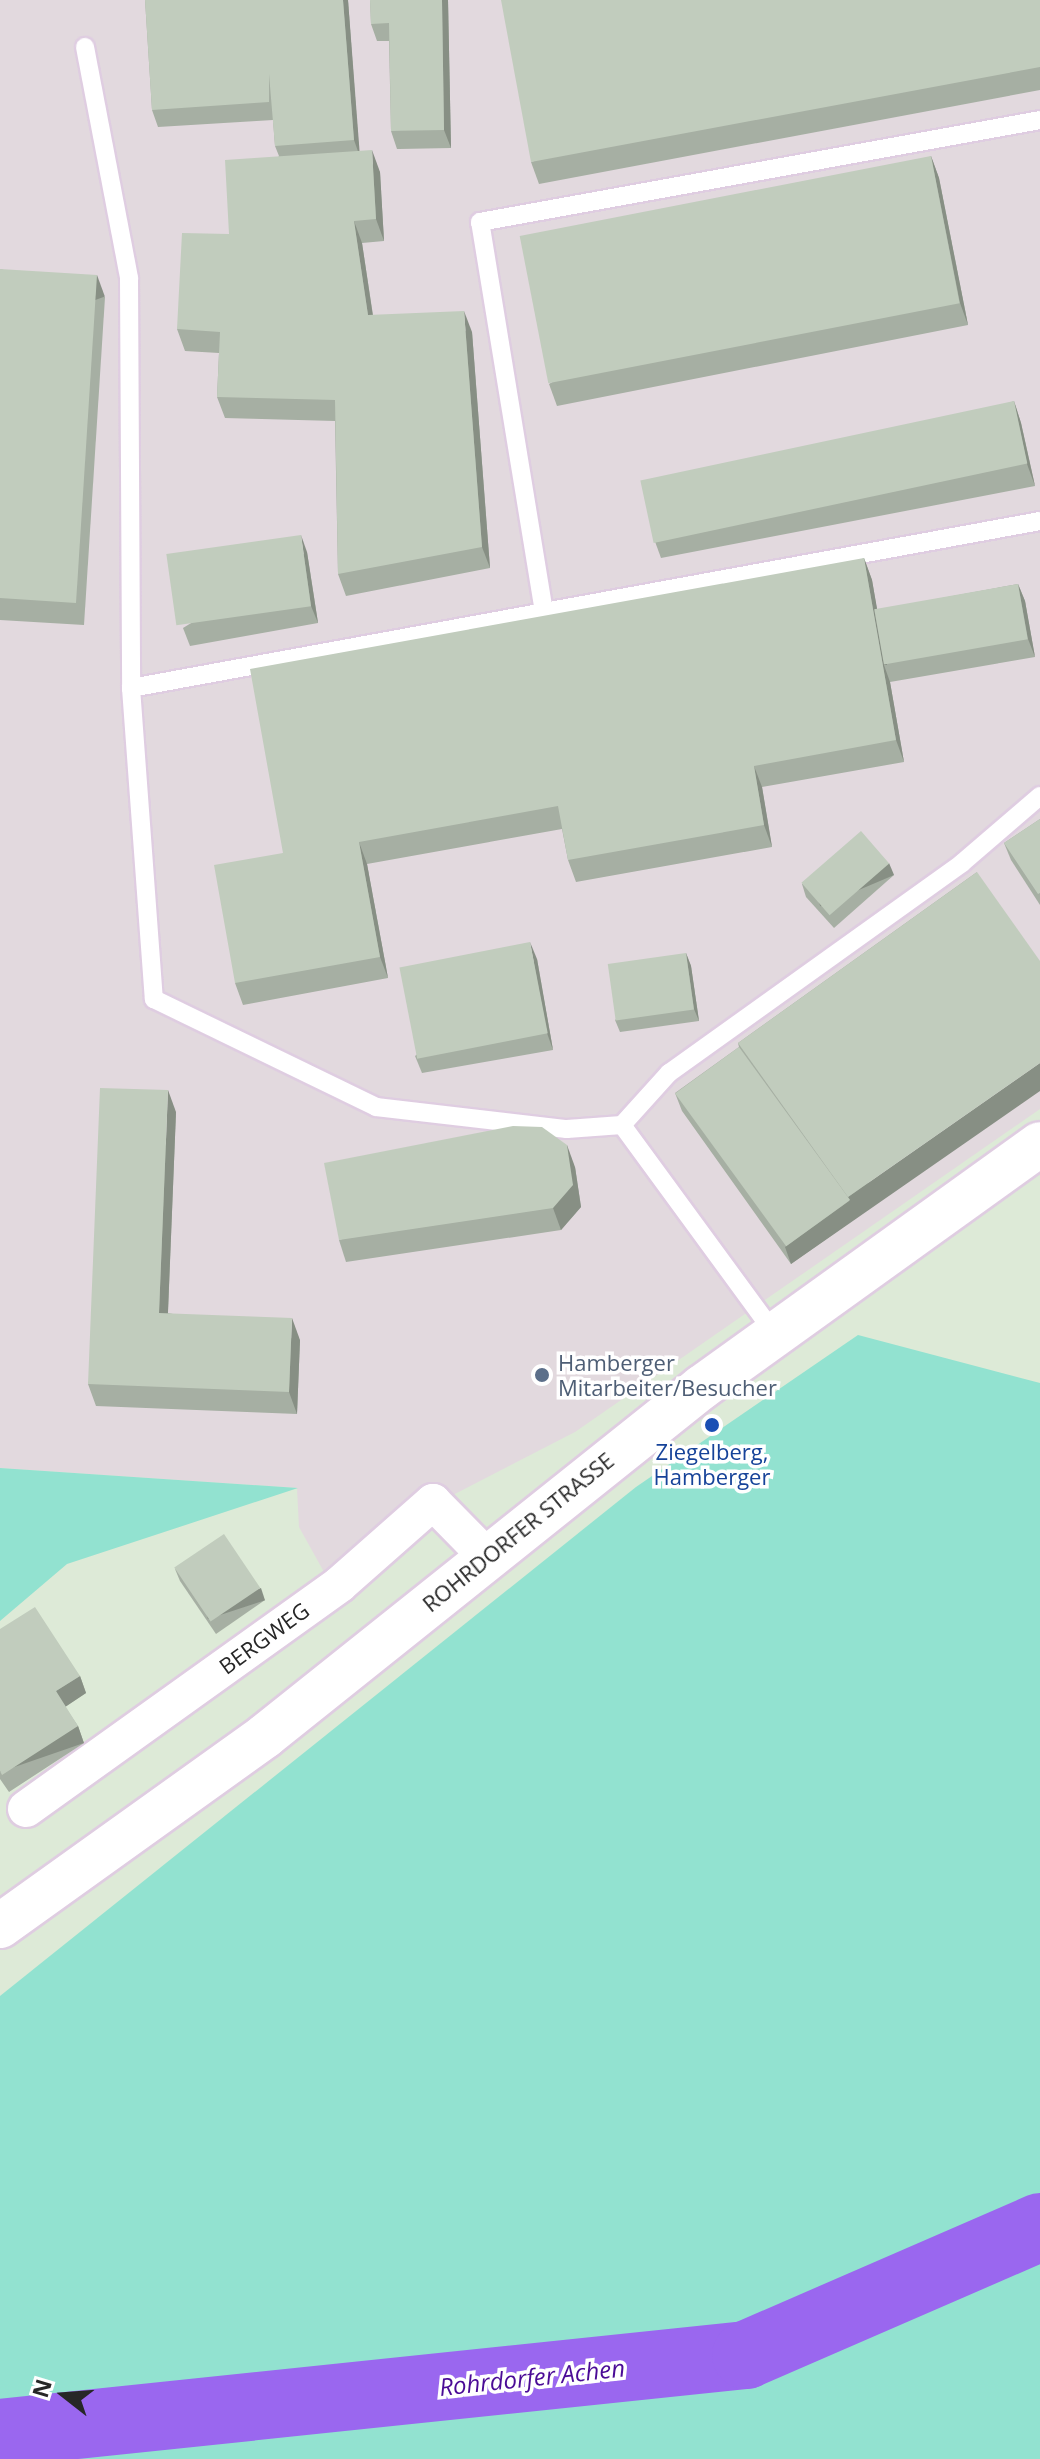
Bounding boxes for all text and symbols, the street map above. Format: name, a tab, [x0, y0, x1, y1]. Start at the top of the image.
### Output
place label: Hamberger Mitarbeiter/Besucher	[558, 1349, 777, 1400]
marker: Hamberger Mitarbeiter/Besucher	[533, 1366, 551, 1384]
marker: Ziegelberg, Hamberger	[703, 1416, 721, 1434]
place label: Ziegelberg, Hamberger	[654, 1438, 770, 1490]
street label: ROHRDORFER STRASSE	[417, 1447, 619, 1617]
street label: BERGWEG	[214, 1597, 314, 1679]
water label: Rohrdorfer Achen	[438, 2353, 626, 2401]
north arrow	[24, 2355, 104, 2435]
text: N	[24, 2375, 58, 2401]

